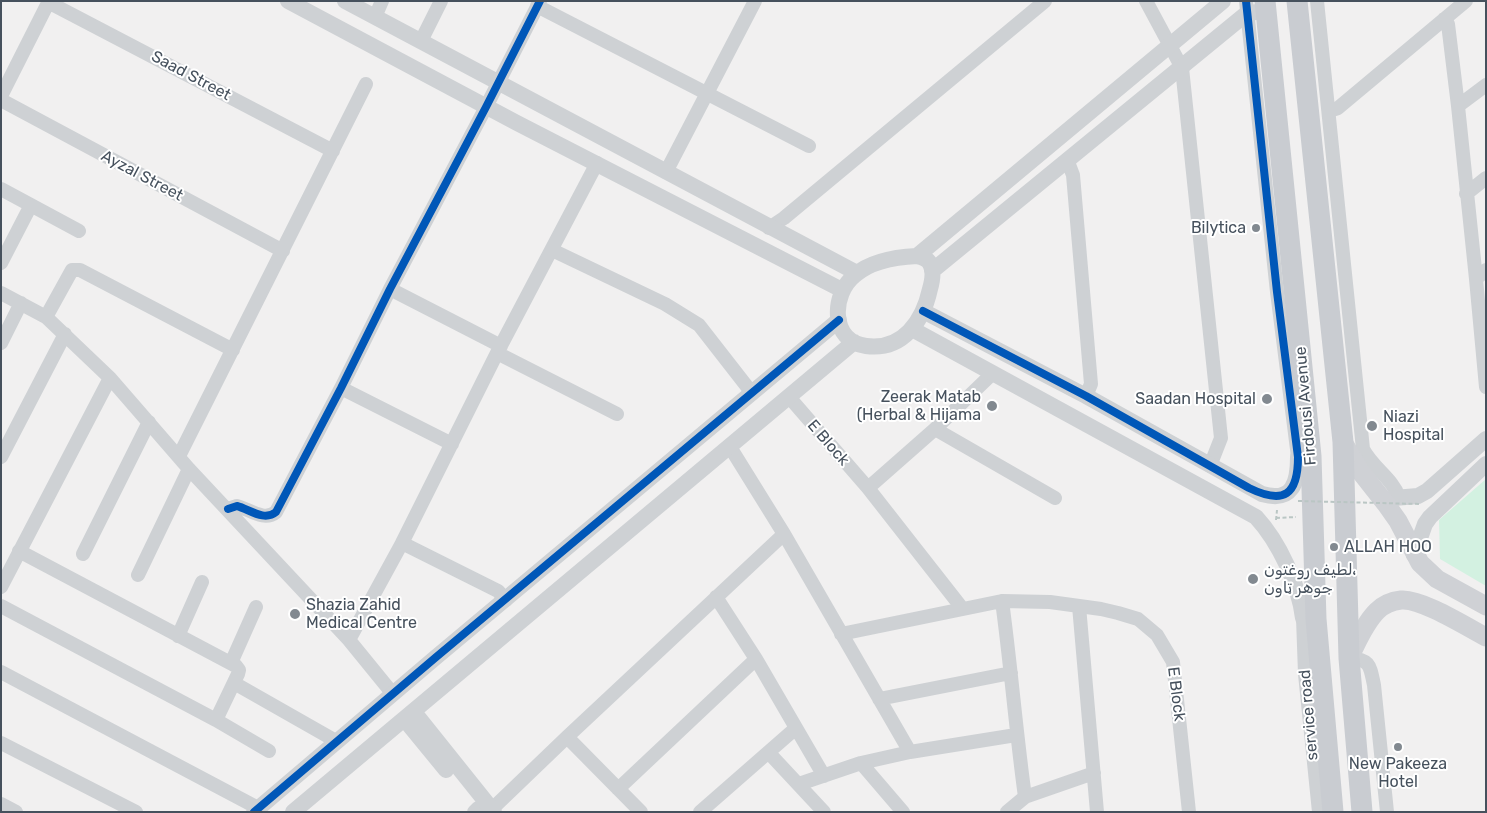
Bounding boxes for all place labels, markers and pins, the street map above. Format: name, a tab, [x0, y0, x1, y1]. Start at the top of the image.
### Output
place label: Bilytica	[1191, 218, 1246, 238]
marker: Bilytica	[1250, 222, 1262, 234]
place label: Zeerak Matab (Herbal & Hijama	[857, 387, 981, 425]
place label: Saadan Hospital	[1135, 389, 1256, 409]
marker: Saadan Hospital	[1260, 392, 1274, 406]
marker: Zeerak Matab (Herbal & Hijama	[985, 399, 999, 413]
place label: Niazi Hospital	[1383, 407, 1444, 445]
marker: Niazi Hospital	[1365, 419, 1379, 433]
place label: ALLAH HOO	[1344, 537, 1432, 557]
marker: ALLAH HOO	[1328, 541, 1340, 553]
place label: لطیف روغتون، جوهر ټاون	[1264, 560, 1357, 598]
marker: لطیف روغتون، جوهر ټاون	[1246, 572, 1260, 586]
place label: Shazia Zahid Medical Centre	[306, 595, 417, 633]
marker: Shazia Zahid Medical Centre	[288, 607, 302, 621]
marker: New Pakeeza Hotel	[1392, 741, 1404, 753]
place label: New Pakeeza Hotel	[1349, 754, 1447, 792]

